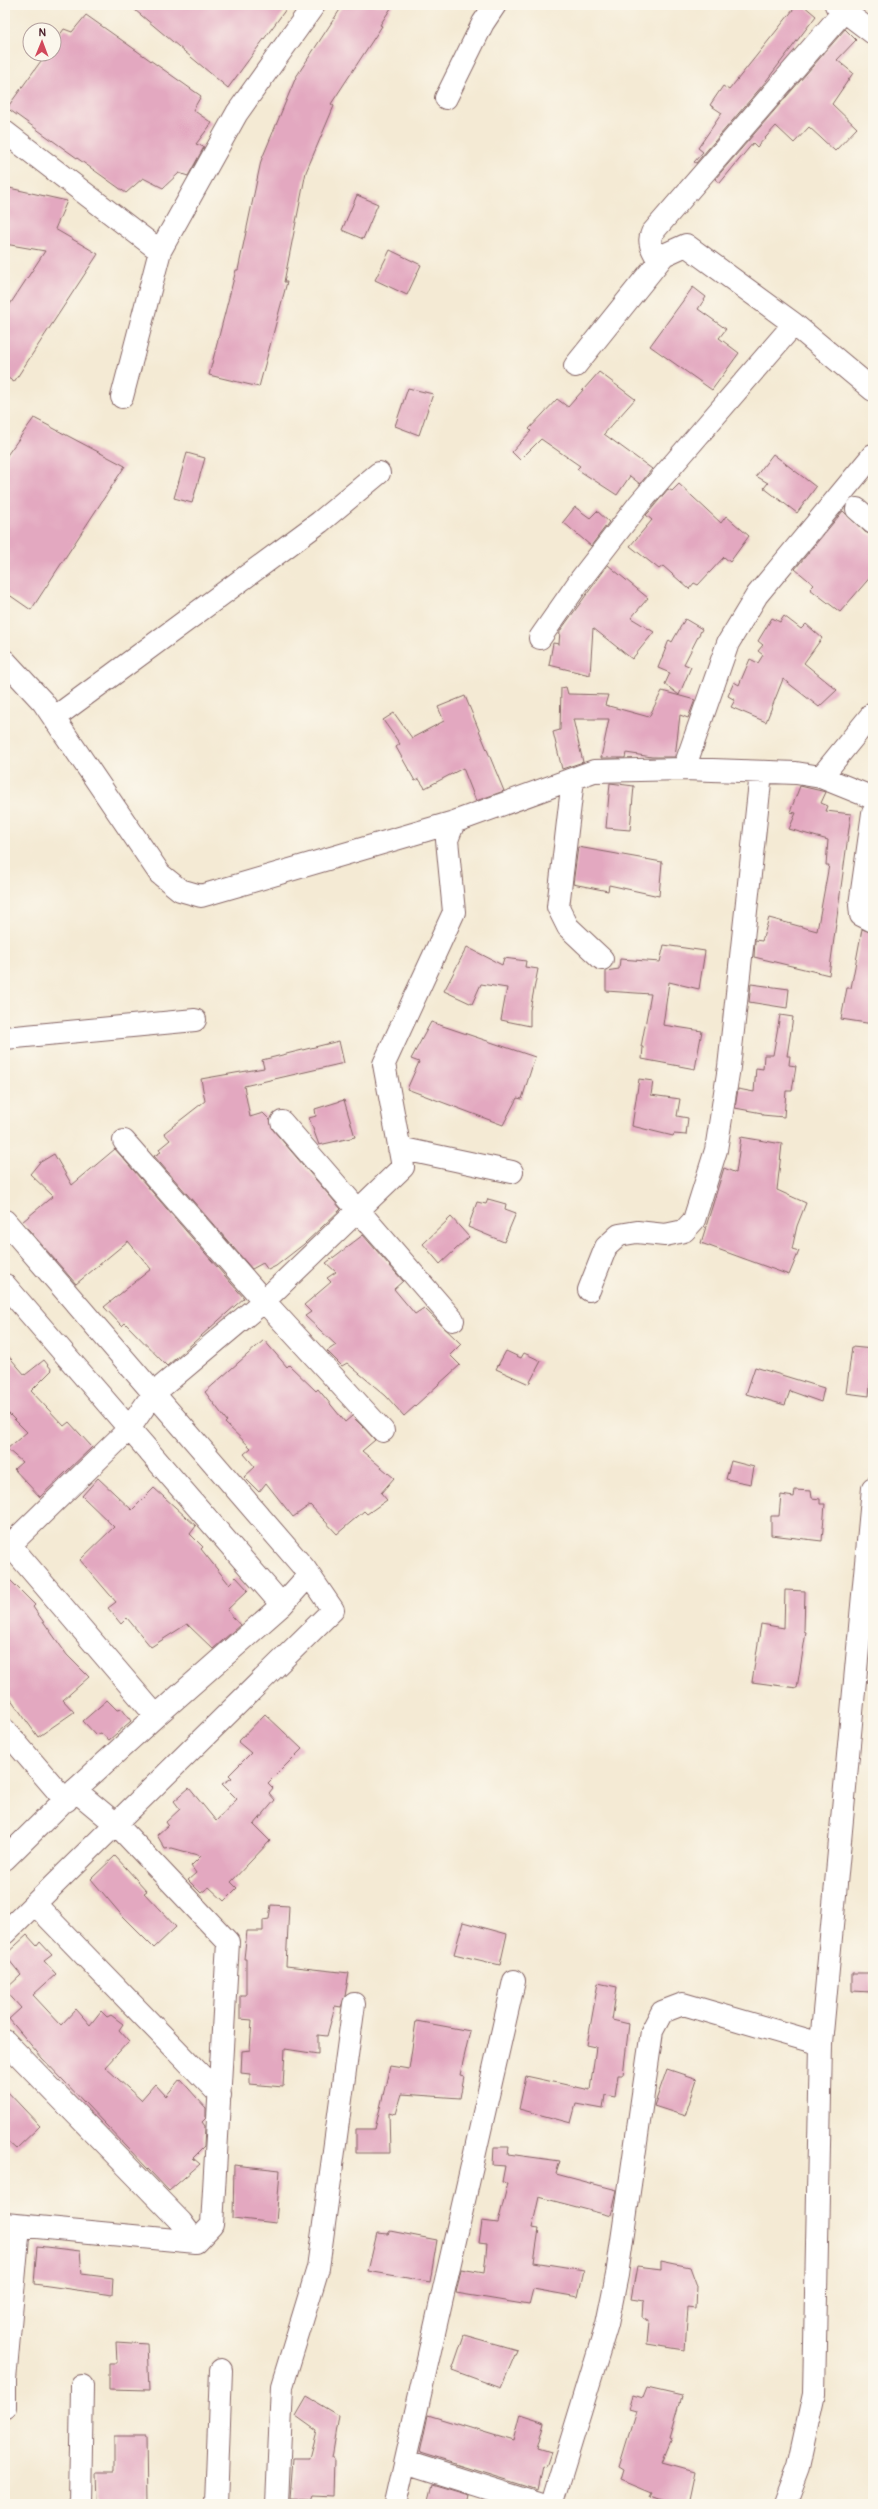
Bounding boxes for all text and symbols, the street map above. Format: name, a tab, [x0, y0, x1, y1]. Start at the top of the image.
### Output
north arrow	[22, 22, 62, 62]
text: N	[38, 26, 47, 39]

